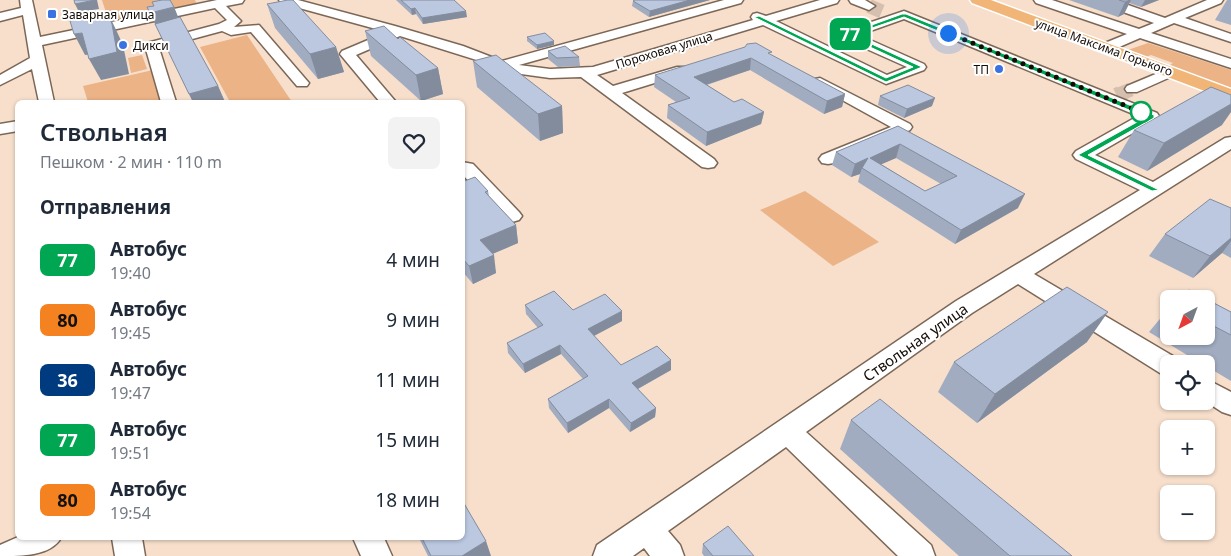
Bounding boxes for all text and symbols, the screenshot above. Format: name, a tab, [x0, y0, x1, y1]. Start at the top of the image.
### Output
place label: Заварная улица	[62, 6, 154, 23]
marker: Заварная улица	[46, 8, 58, 20]
street label: улица Максима Горького	[1033, 14, 1175, 80]
line badge: 77	[828, 18, 872, 50]
your location	[936, 21, 961, 46]
text: 77	[840, 22, 860, 46]
street label: Пороховая улица	[613, 27, 715, 73]
place label: Дикси	[133, 37, 169, 54]
marker: Дикси	[117, 39, 129, 51]
place label: ТП	[974, 61, 989, 78]
marker: ТП	[993, 63, 1005, 75]
unlabelled marker	[1130, 101, 1152, 123]
text: Ствольная	[40, 115, 168, 148]
button: heart	[388, 117, 440, 169]
text: Пешком · 2 мин · 110 m	[40, 151, 222, 173]
text: Отправления	[40, 194, 171, 220]
text: Автобус	[110, 236, 187, 262]
text: 4 мин	[386, 247, 440, 273]
text: 77	[57, 248, 78, 272]
text: 19:40	[110, 262, 151, 284]
north arrow	[1160, 290, 1215, 345]
map controls	[1160, 290, 1215, 540]
text: Автобус	[110, 296, 187, 322]
street label: Ствольная улица	[859, 298, 971, 386]
text: 9 мин	[386, 307, 440, 333]
text: 80	[57, 308, 78, 332]
text: 19:45	[110, 322, 151, 344]
button: locate	[1160, 355, 1215, 410]
text: Автобус	[110, 356, 187, 382]
text: 11 мин	[375, 367, 440, 393]
text: 36	[57, 368, 78, 392]
text: 19:47	[110, 382, 151, 404]
text: Автобус	[110, 416, 187, 442]
button: +	[1160, 420, 1215, 475]
text: 15 мин	[375, 427, 440, 453]
text: 77	[57, 428, 78, 452]
text: 19:51	[110, 442, 151, 464]
text: Автобус	[110, 476, 187, 502]
button: −	[1160, 485, 1215, 540]
text: 18 мин	[375, 487, 440, 513]
text: 80	[57, 488, 78, 512]
text: 19:54	[110, 502, 151, 524]

